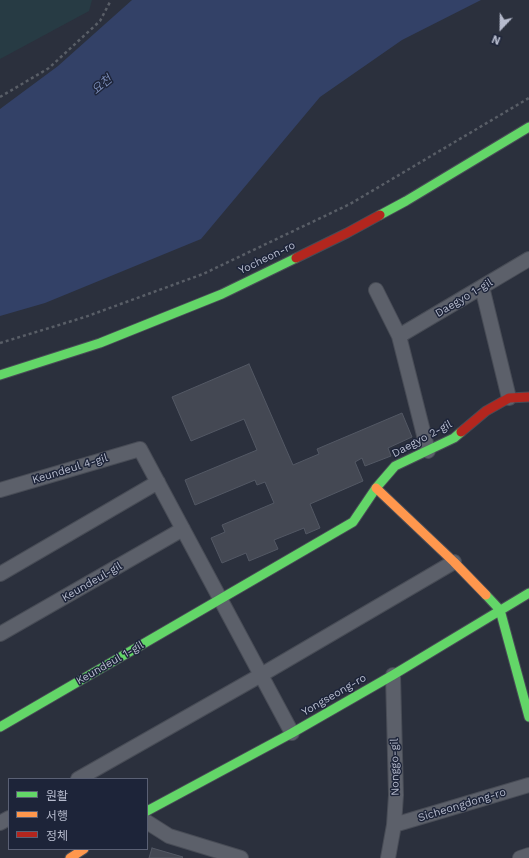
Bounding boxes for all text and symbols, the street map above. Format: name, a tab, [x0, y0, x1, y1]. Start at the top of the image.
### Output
north arrow	[481, 8, 521, 48]
text: N	[490, 32, 503, 47]
water label: 요천	[89, 72, 115, 98]
street label: Yocheon-ro	[237, 239, 297, 277]
street label: Daegyo 1-gil	[433, 276, 495, 320]
street label: Daegyo 2-gil	[390, 418, 454, 460]
street label: Keundeul 4-gil	[31, 451, 109, 487]
street label: Keundeul-gil	[60, 559, 124, 605]
street label: Keundeul 1-gil	[74, 638, 146, 688]
street label: Yongseong-ro	[299, 671, 369, 719]
street label: Nonggo-gil	[388, 738, 402, 796]
legend	[8, 778, 148, 850]
street label: Sicheongdong-ro	[416, 785, 508, 825]
text: 원활	[46, 789, 68, 803]
text: 서행	[46, 809, 68, 823]
text: 정체	[46, 829, 68, 843]

